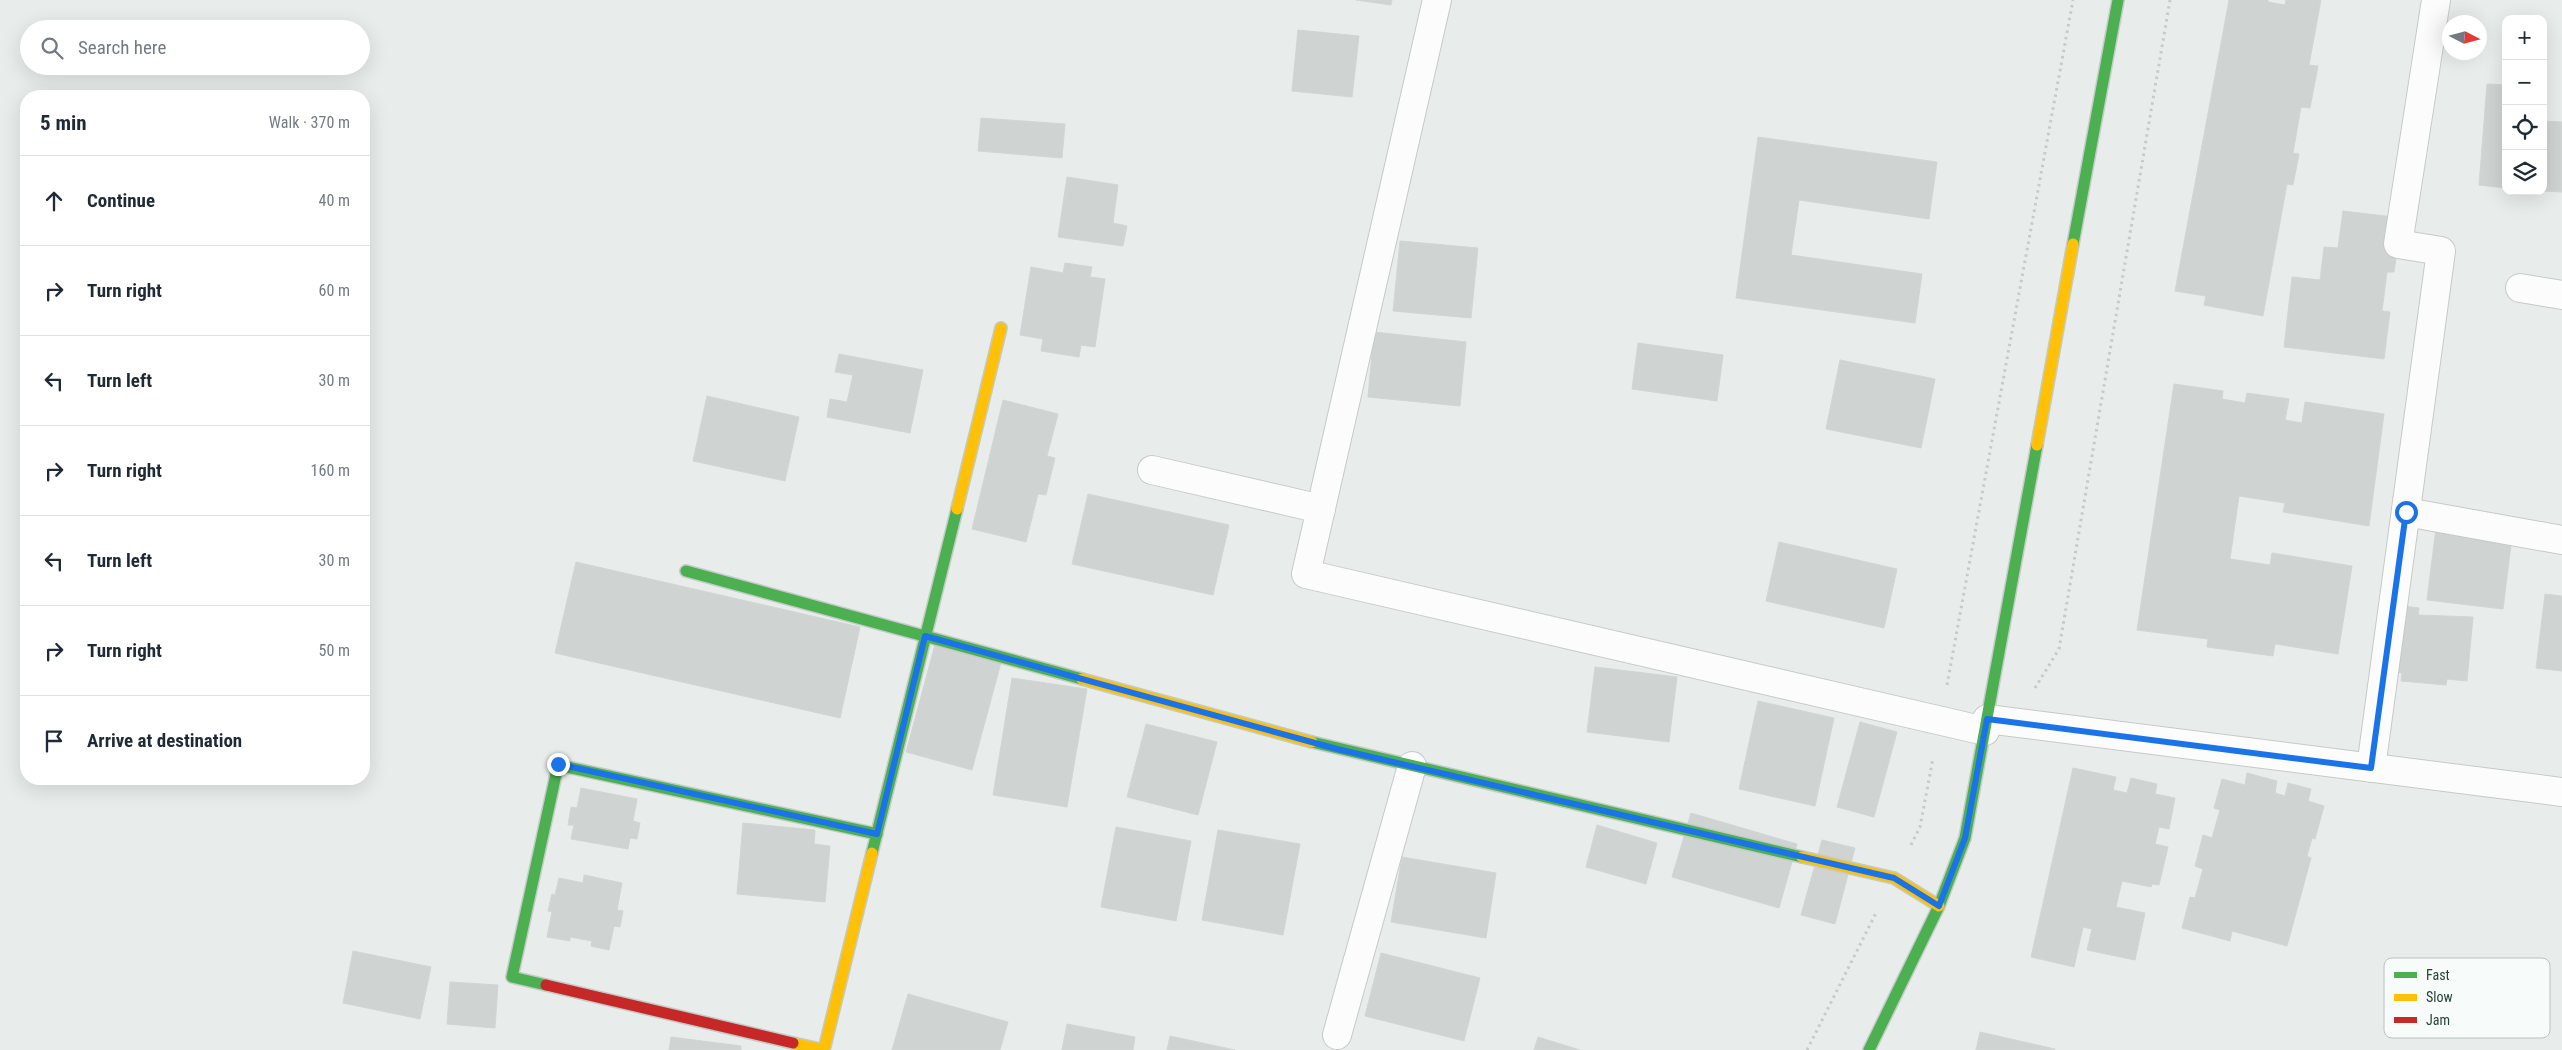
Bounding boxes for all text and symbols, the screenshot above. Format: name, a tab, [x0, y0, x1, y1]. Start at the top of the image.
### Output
north arrow	[2442, 15, 2487, 60]
map controls	[2502, 15, 2547, 195]
button: +	[2502, 15, 2547, 60]
search box	[20, 20, 370, 75]
icon: search	[38, 34, 66, 62]
text: Search here	[78, 36, 166, 59]
button: −	[2502, 60, 2547, 105]
button: locate	[2502, 105, 2547, 150]
text: 5 min	[40, 111, 87, 135]
text: Walk · 370 m	[269, 113, 350, 132]
button: layers	[2502, 150, 2547, 195]
icon: ahead	[40, 187, 68, 215]
text: Continue	[87, 189, 155, 212]
text: 40 m	[318, 191, 350, 210]
icon: right	[40, 277, 68, 305]
text: Turn right	[87, 279, 162, 302]
text: 60 m	[318, 281, 350, 300]
icon: left	[40, 367, 68, 395]
text: Turn left	[87, 369, 152, 392]
text: 30 m	[318, 371, 350, 390]
icon: right	[40, 457, 68, 485]
text: Turn right	[87, 459, 162, 482]
text: 160 m	[311, 461, 350, 480]
route start	[2395, 501, 2418, 524]
icon: left	[40, 547, 68, 575]
text: Turn left	[87, 549, 152, 572]
text: 30 m	[318, 551, 350, 570]
icon: right	[40, 637, 68, 665]
text: Turn right	[87, 639, 162, 662]
text: 50 m	[318, 641, 350, 660]
icon: arrive	[40, 727, 68, 755]
text: Arrive at destination	[87, 729, 242, 752]
route end	[547, 753, 570, 776]
legend	[2384, 958, 2550, 1038]
text: Fast	[2426, 967, 2450, 983]
text: Slow	[2426, 989, 2453, 1005]
text: Jam	[2426, 1012, 2450, 1028]

